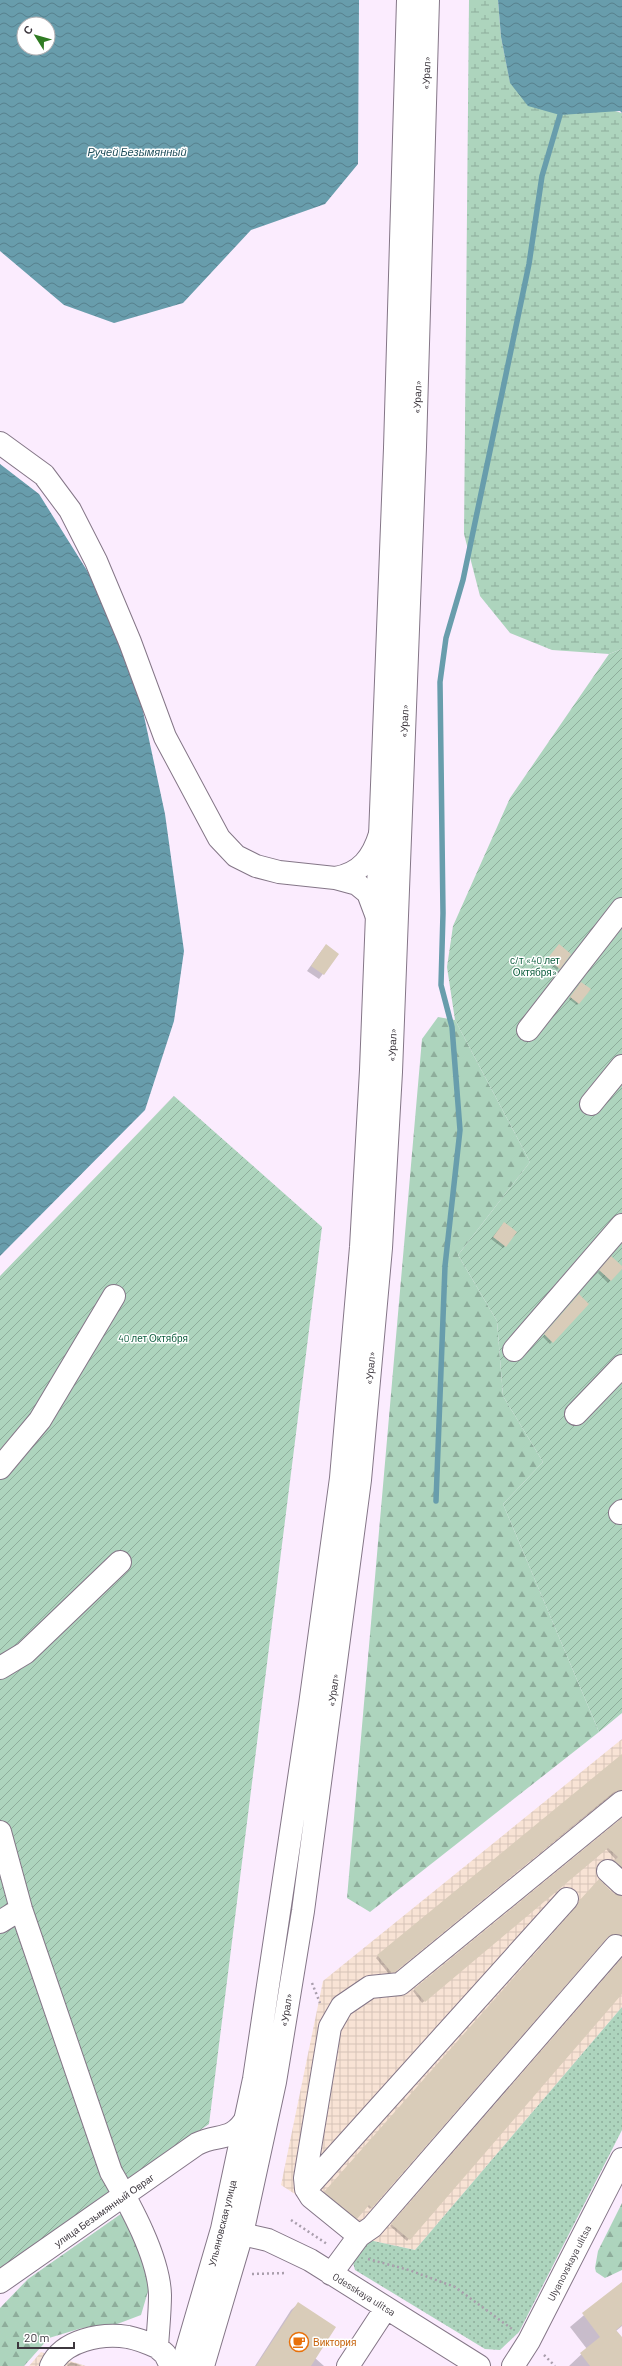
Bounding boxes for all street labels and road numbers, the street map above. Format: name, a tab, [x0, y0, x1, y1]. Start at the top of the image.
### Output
street label: «Урал»	[419, 56, 433, 90]
street label: «Урал»	[410, 380, 424, 414]
street label: «Урал»	[397, 704, 411, 738]
street label: «Урал»	[385, 1028, 399, 1062]
street label: «Урал»	[363, 1351, 377, 1385]
street label: «Урал»	[325, 1673, 341, 1707]
street label: «Урал»	[277, 1992, 295, 2028]
street label: улица Безымянный Овраг	[52, 2171, 157, 2249]
street label: Ульяновская улица	[205, 2178, 239, 2267]
street label: Ulyanovskaya ulitsa	[545, 2223, 593, 2303]
street label: Odesskaya ulitsa	[330, 2270, 398, 2318]

